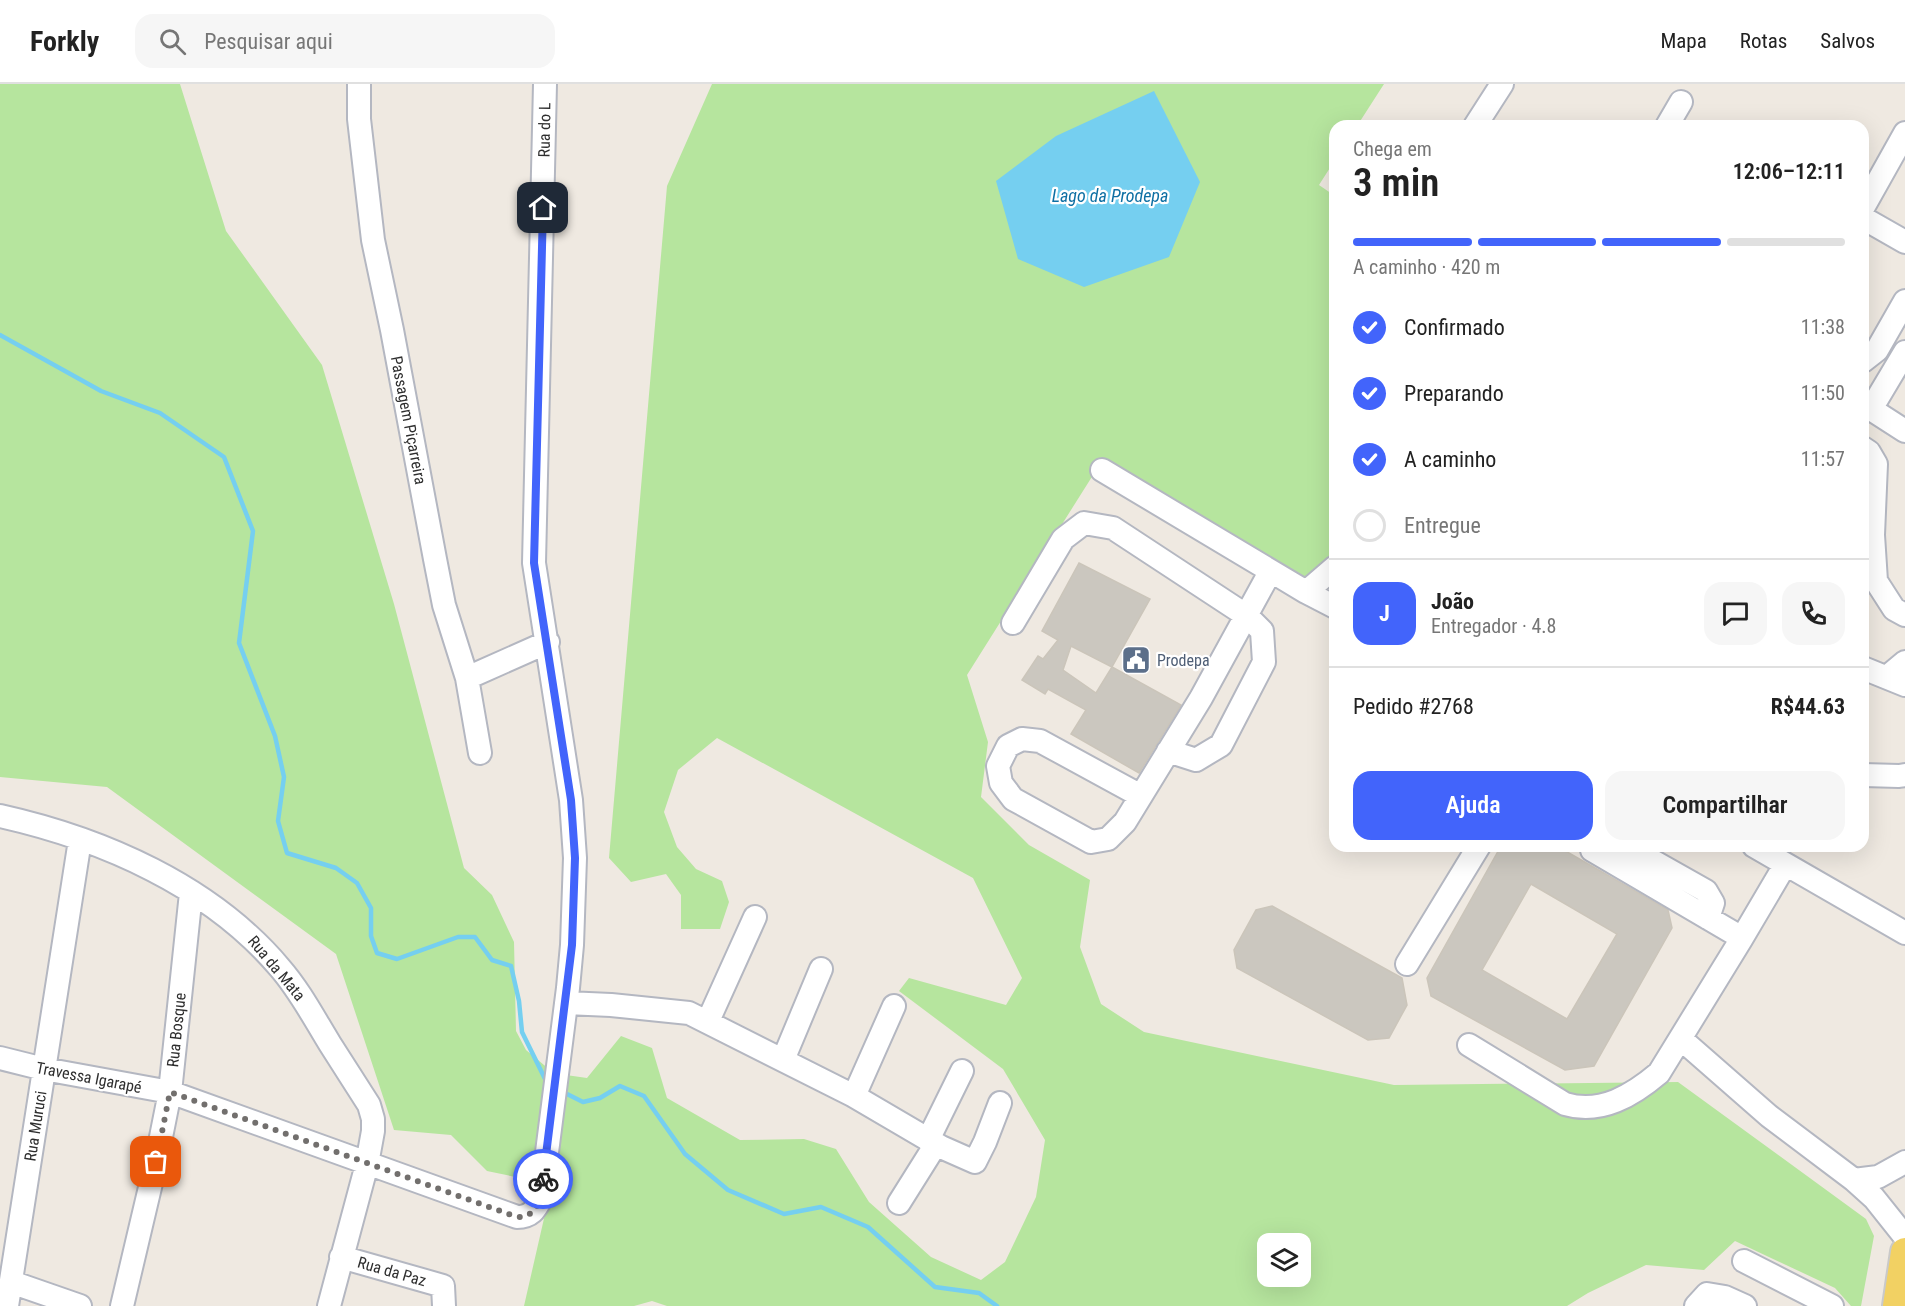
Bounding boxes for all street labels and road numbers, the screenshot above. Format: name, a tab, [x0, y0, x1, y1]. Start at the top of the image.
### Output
street label: Rua do L	[535, 102, 554, 158]
street label: Passagem Piçarreira	[387, 354, 430, 486]
street label: Rua da Mata	[244, 932, 309, 1005]
street label: Rua Bosque	[163, 992, 190, 1068]
street label: Travessa Igarapé	[34, 1058, 143, 1097]
street label: Rua Muruci	[21, 1089, 50, 1163]
street label: Rua da Paz	[355, 1253, 428, 1290]

